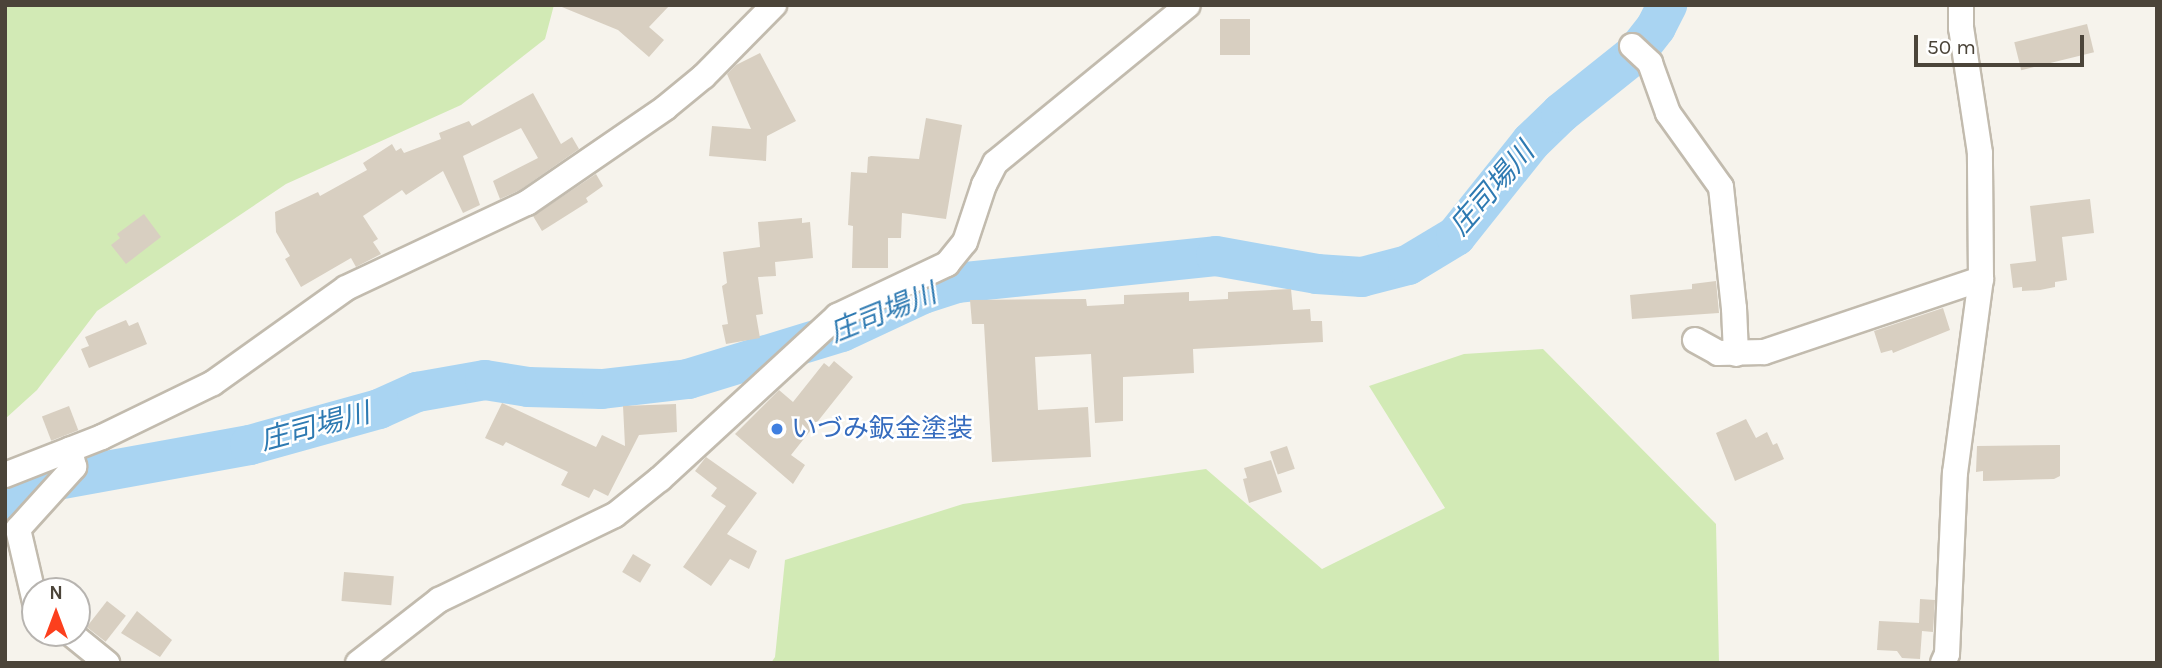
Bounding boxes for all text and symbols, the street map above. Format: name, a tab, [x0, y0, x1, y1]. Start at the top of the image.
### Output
scale bar	[1917, 21, 2087, 65]
text: 50 m	[1927, 35, 1976, 59]
water label: 庄司場川	[1443, 136, 1541, 242]
water label: 庄司場川	[825, 276, 941, 350]
water label: 庄司場川	[257, 396, 373, 458]
place label: いづみ鈑金塗装	[791, 413, 973, 445]
marker: いづみ鈑金塗装	[769, 421, 785, 437]
north arrow	[21, 577, 91, 647]
text: N	[49, 582, 63, 604]

